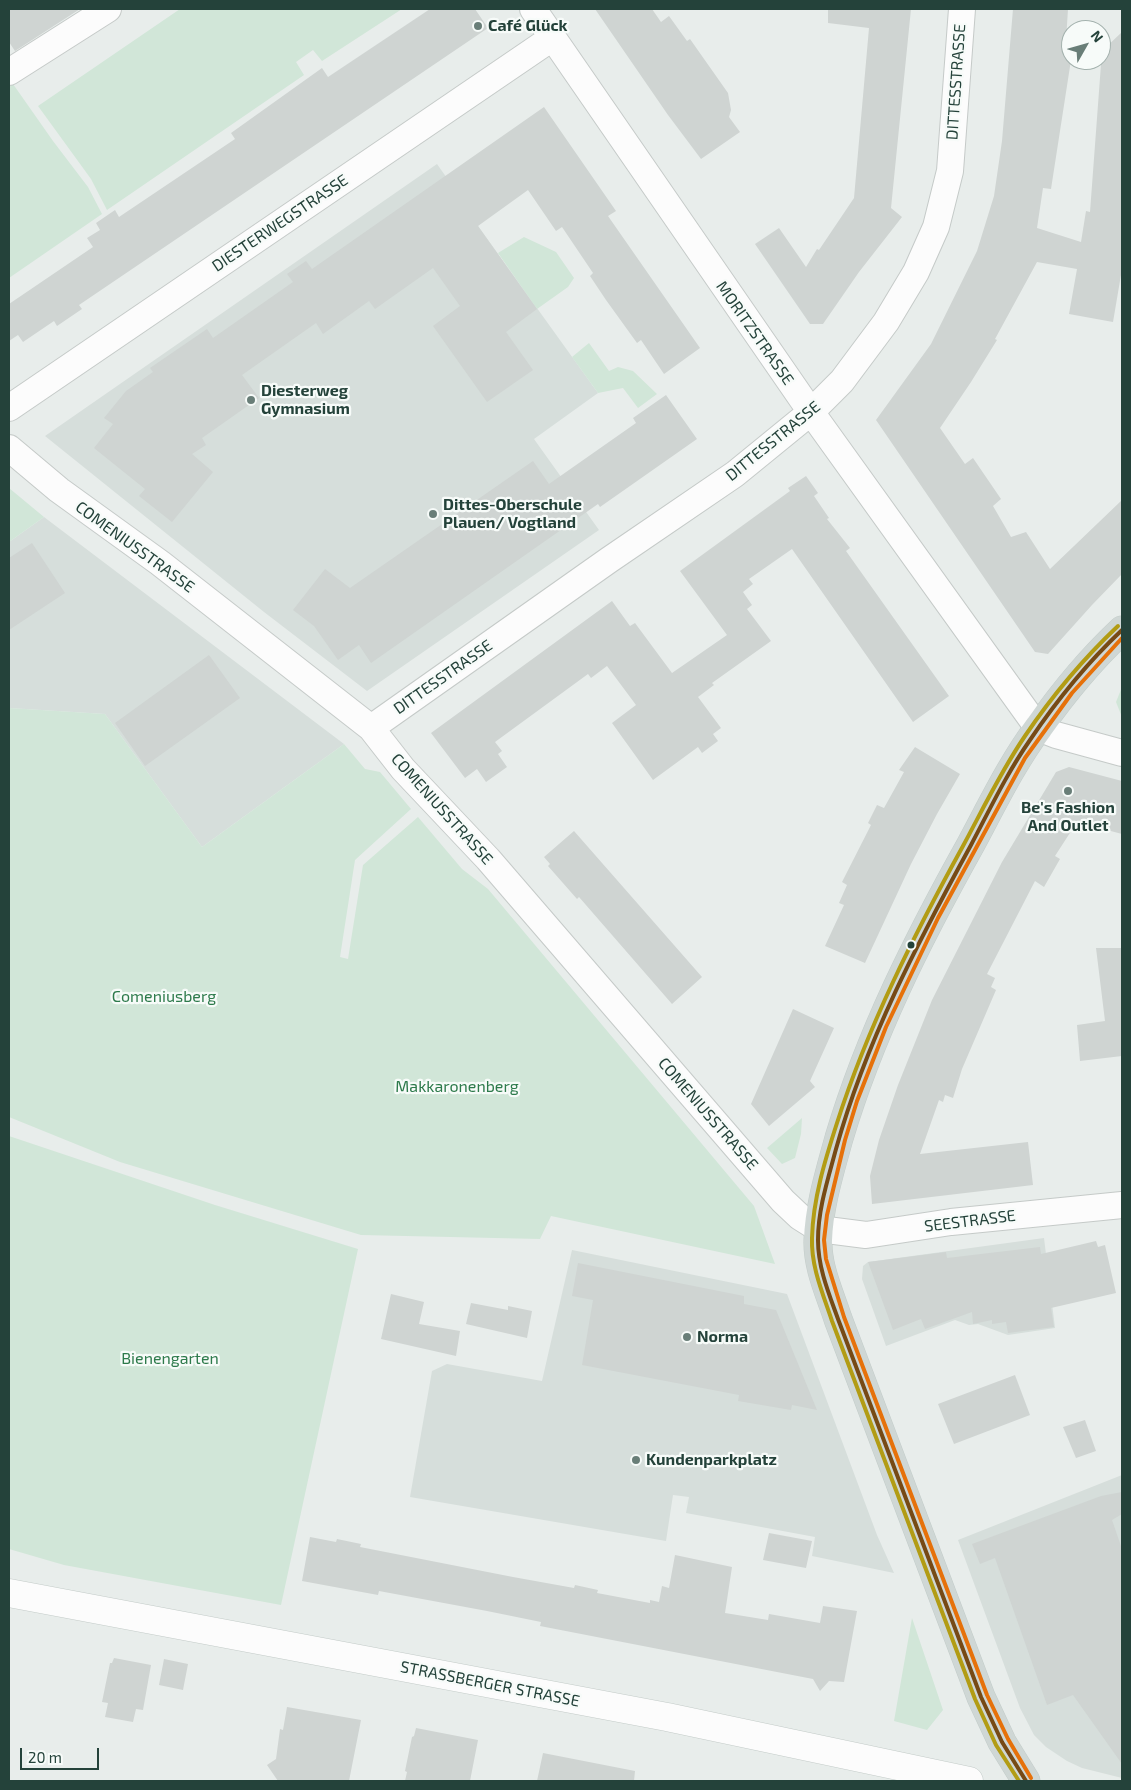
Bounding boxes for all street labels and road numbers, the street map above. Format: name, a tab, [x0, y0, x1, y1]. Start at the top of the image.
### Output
street label: DITTESSTRASSE	[942, 23, 970, 141]
street label: DIESTERWEGSTRASSE	[208, 170, 352, 276]
street label: MORITZSTRASSE	[712, 277, 798, 389]
street label: DITTESSTRASSE	[722, 397, 824, 485]
street label: COMENIUSSTRASSE	[72, 497, 198, 597]
street label: DITTESSTRASSE	[390, 636, 496, 718]
street label: COMENIUSSTRASSE	[387, 750, 497, 868]
street label: COMENIUSSTRASSE	[654, 1054, 762, 1174]
street label: SEESTRASSE	[923, 1206, 1017, 1236]
street label: STRASSBERGER STRASSE	[399, 1657, 581, 1711]

